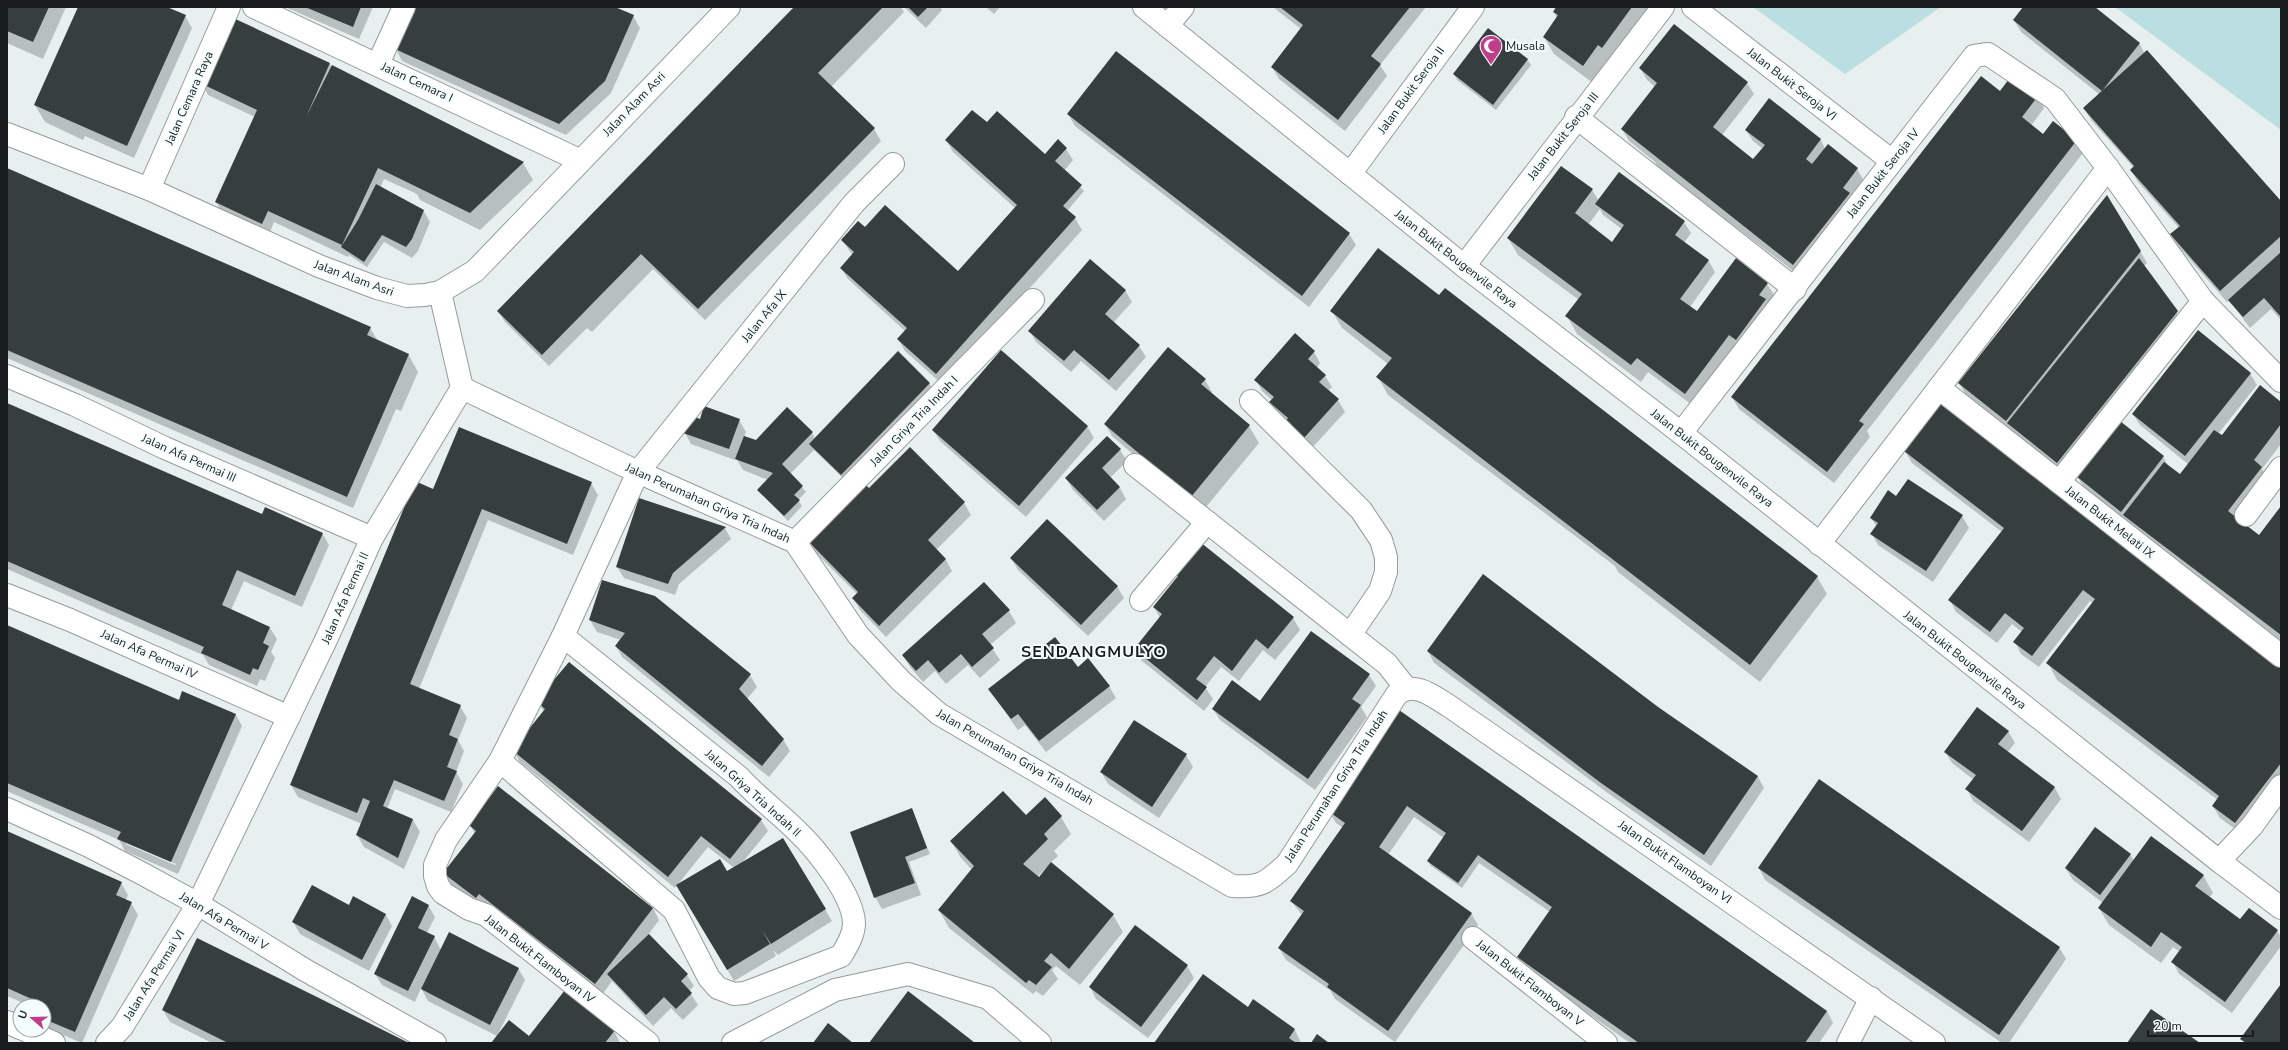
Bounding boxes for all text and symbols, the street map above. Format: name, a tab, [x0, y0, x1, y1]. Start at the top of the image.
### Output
mosque icon: Musala	[1478, 33, 1504, 66]
place label: Musala	[1506, 38, 1545, 54]
street label: Jalan Bukit Seroja II	[1373, 43, 1448, 138]
street label: Jalan Bukit Seroja VI	[1743, 43, 1840, 124]
street label: Jalan Cemara Raya	[161, 49, 217, 148]
street label: Jalan Cemara I	[378, 58, 456, 106]
street label: Jalan Alam Asri	[599, 68, 669, 140]
street label: Jalan Bukit Seroja III	[1523, 89, 1602, 184]
street label: Jalan Bukit Seroja IV	[1842, 124, 1923, 222]
street label: Jalan Bukit Bougenvile Raya	[1391, 206, 1521, 312]
street label: Jalan Alam Asri	[311, 256, 396, 300]
street label: Jalan Afa IX	[737, 286, 790, 346]
street label: Jalan Griya Tria Indah I	[866, 372, 962, 471]
street label: Jalan Bukit Bougenvile Raya	[1647, 405, 1777, 511]
street label: Jalan Afa Permai III	[138, 430, 239, 486]
street label: Jalan Perumahan Griya Tria Indah	[622, 459, 793, 547]
street label: Jalan Bukit Melati IX	[2062, 482, 2158, 562]
street label: Jalan Afa Permai II	[317, 550, 372, 647]
street label: Jalan Bukit Bougenvile Raya	[1900, 607, 2030, 713]
street label: Jalan Afa Permai IV	[97, 625, 200, 683]
district label: SENDANGMULYO	[1021, 641, 1167, 663]
street label: Jalan Perumahan Griya Tria Indah	[933, 705, 1096, 809]
street label: Jalan Perumahan Griya Tria Indah	[1280, 707, 1391, 866]
street label: Jalan Griya Tria Indah II	[701, 745, 804, 840]
street label: Jalan Bukit Flamboyan VI	[1614, 816, 1735, 907]
street label: Jalan Afa Permai V	[176, 888, 272, 954]
street label: Jalan Bukit Flamboyan IV	[481, 911, 599, 1007]
street label: Jalan Afa Permai VI	[119, 927, 188, 1024]
street label: Jalan Bukit Flamboyan V	[1472, 935, 1587, 1030]
north arrow	[12, 998, 52, 1038]
text: U	[15, 1008, 32, 1021]
scale bar	[2148, 1012, 2253, 1038]
text: 20 m	[2154, 1018, 2182, 1034]

